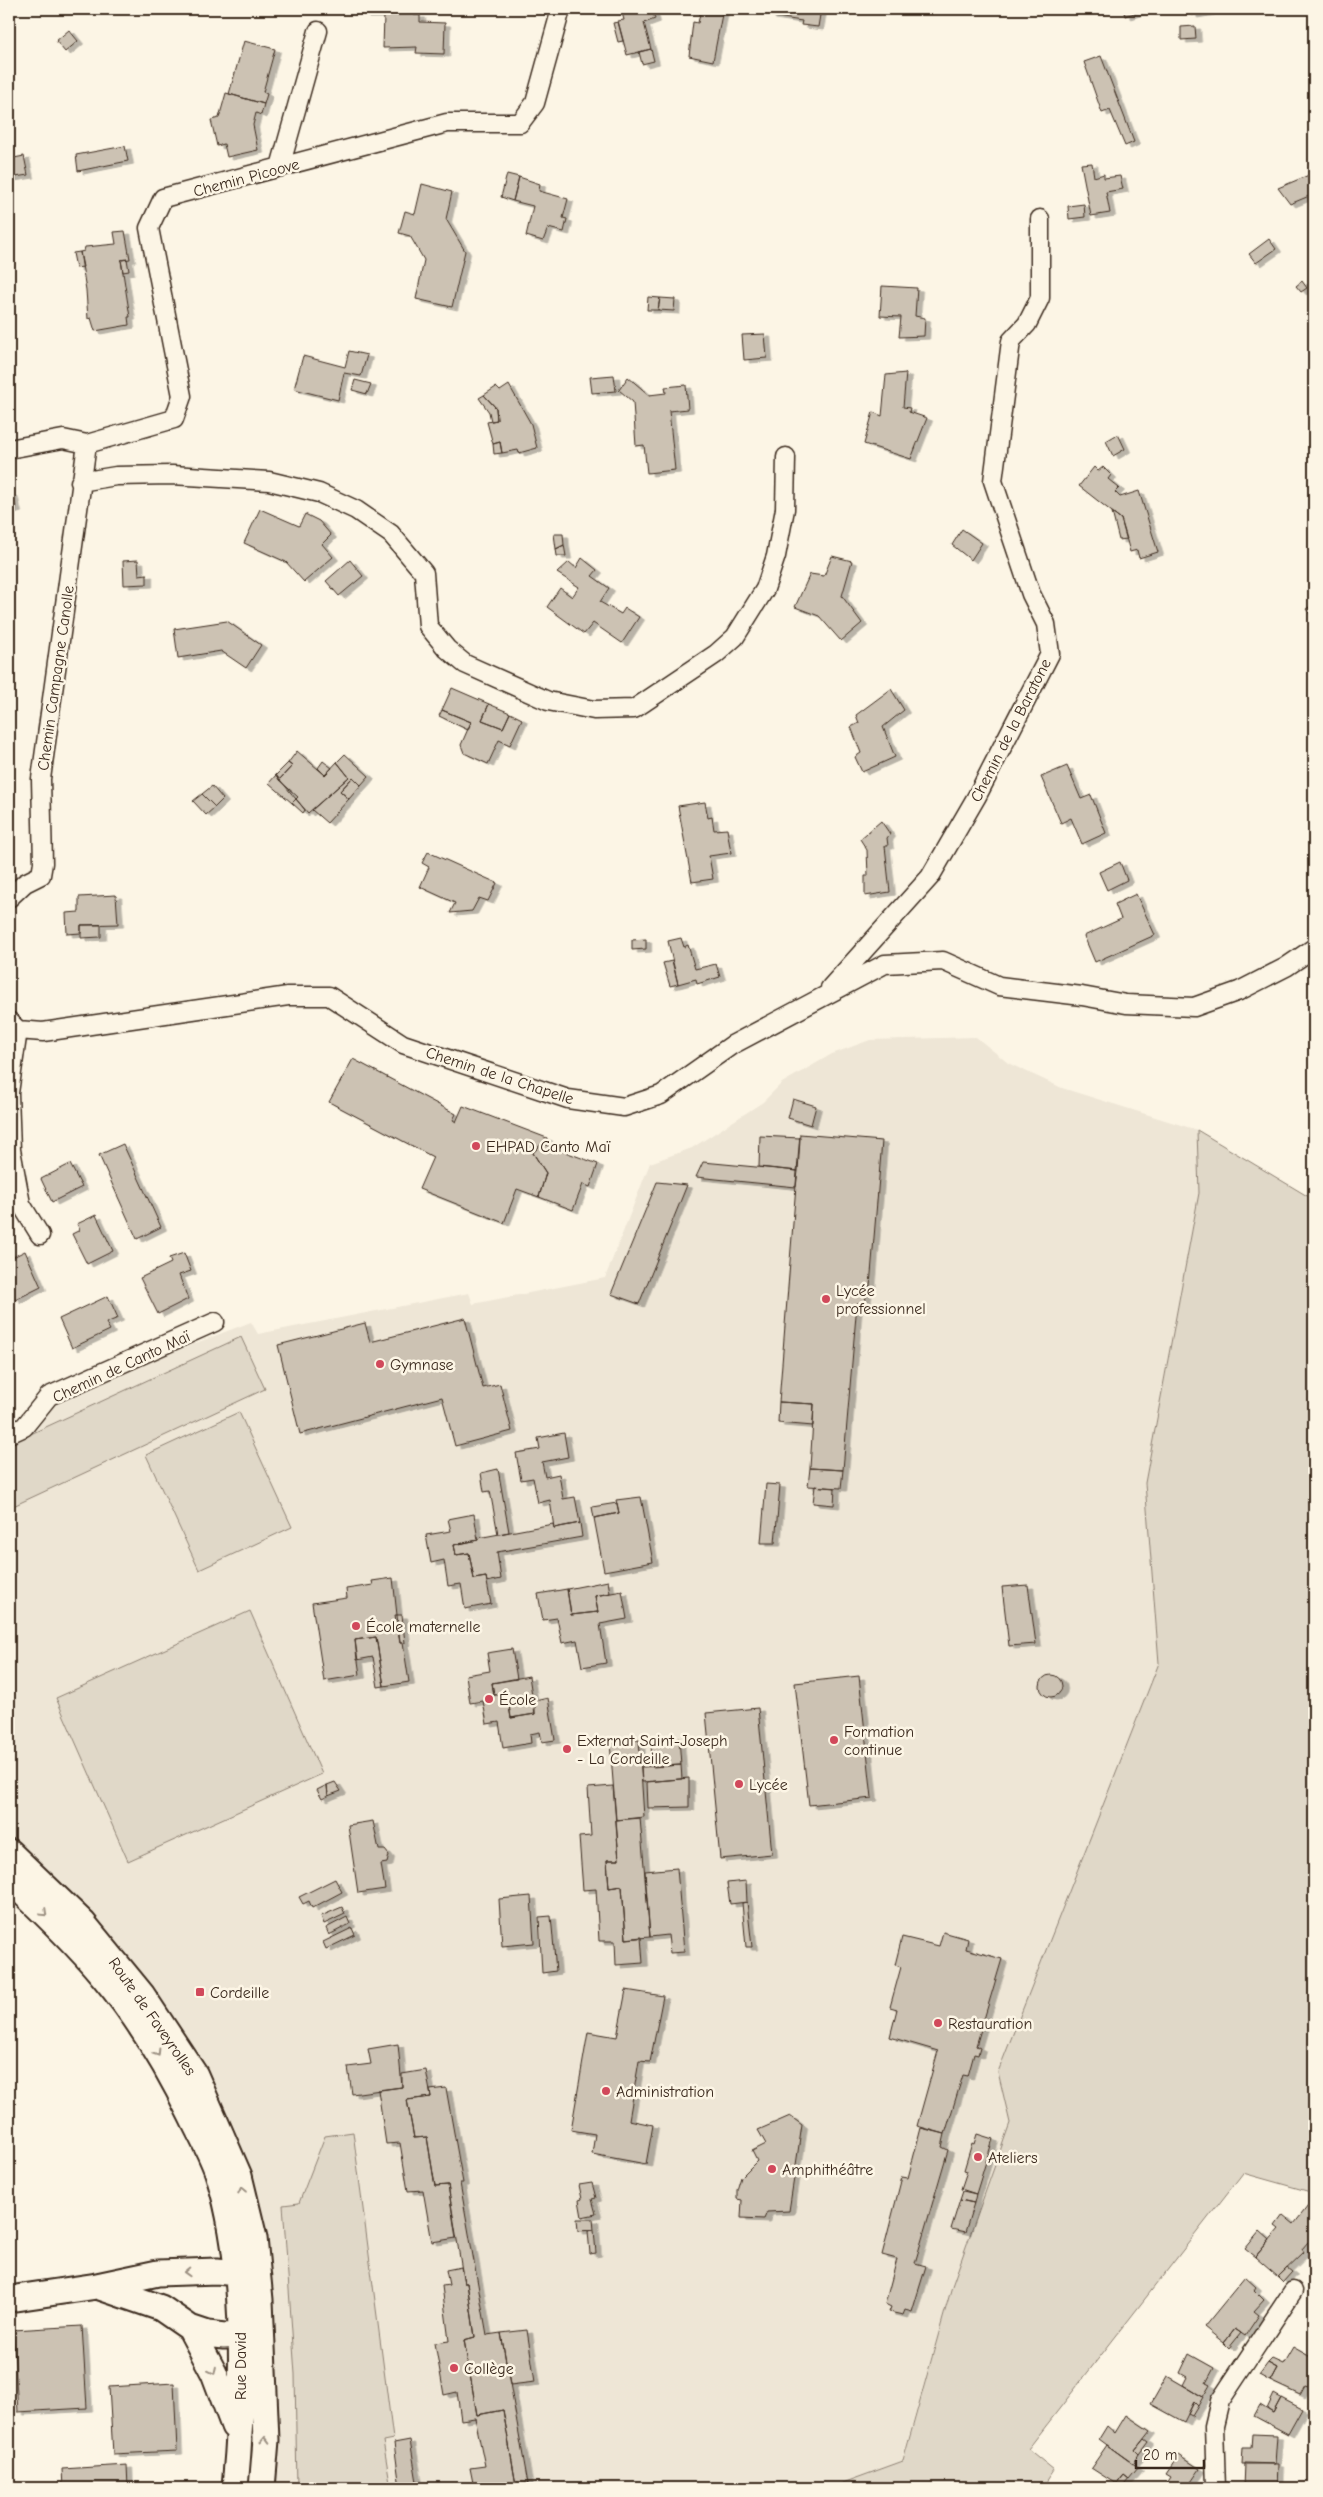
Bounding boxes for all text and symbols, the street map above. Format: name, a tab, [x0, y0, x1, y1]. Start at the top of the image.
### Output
street label: Chemin Picoove	[191, 155, 301, 201]
street label: Chemin Campagne Canolle	[34, 584, 78, 772]
street label: Chemin de la Baratone	[967, 656, 1055, 805]
street label: Chemin de la Chapelle	[423, 1044, 576, 1108]
place label: EHPAD Canto Maï	[486, 1138, 611, 1156]
marker: EHPAD Canto Maï	[470, 1140, 482, 1152]
place label: Lycée professionnel	[836, 1282, 926, 1318]
marker: Lycée professionnel	[820, 1293, 832, 1305]
street label: Chemin de Canto Maï	[50, 1327, 193, 1407]
place label: Gymnase	[390, 1356, 454, 1374]
marker: Gymnase	[374, 1358, 386, 1370]
place label: École maternelle	[366, 1617, 481, 1636]
marker: École maternelle	[350, 1620, 362, 1632]
place label: École	[499, 1690, 536, 1709]
marker: École	[483, 1693, 495, 1705]
place label: Formation continue	[844, 1723, 914, 1759]
place label: Externat Saint-Joseph - La Cordeille	[577, 1732, 728, 1768]
marker: Formation continue	[828, 1734, 840, 1746]
marker: Externat Saint-Joseph - La Cordeille	[561, 1743, 573, 1755]
place label: Lycée	[749, 1776, 788, 1794]
marker: Lycée	[733, 1778, 745, 1790]
one-way arrow	[38, 1907, 47, 1916]
street label: Route de Faveyrolles	[105, 1954, 200, 2079]
place label: Cordeille	[210, 1984, 269, 2002]
marker: Cordeille	[194, 1986, 206, 1998]
place label: Restauration	[948, 2015, 1032, 2033]
marker: Restauration	[932, 2017, 944, 2029]
one-way arrow	[150, 2048, 160, 2057]
place label: Administration	[616, 2083, 714, 2101]
marker: Administration	[600, 2085, 612, 2097]
place label: Ateliers	[988, 2149, 1038, 2167]
marker: Ateliers	[972, 2151, 984, 2163]
place label: Amphithéâtre	[782, 2161, 873, 2179]
marker: Amphithéâtre	[766, 2163, 778, 2175]
one-way arrow	[237, 2186, 248, 2195]
one-way arrow	[183, 2267, 191, 2277]
street label: Rue David	[232, 2332, 250, 2400]
place label: Collège	[464, 2360, 514, 2378]
marker: Collège	[448, 2362, 460, 2374]
one-way arrow	[206, 2366, 217, 2375]
one-way arrow	[260, 2435, 271, 2443]
scale bar	[1136, 2437, 1203, 2469]
text: 20 m	[1143, 2446, 1177, 2464]

